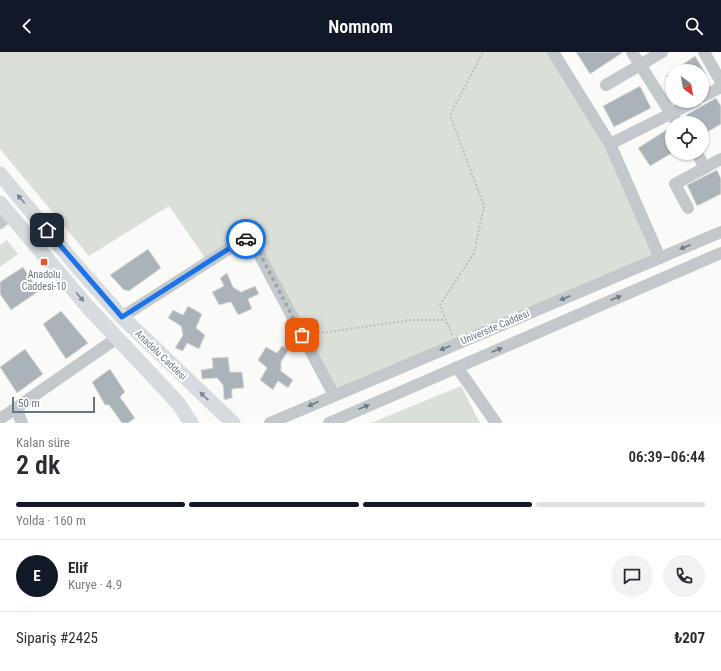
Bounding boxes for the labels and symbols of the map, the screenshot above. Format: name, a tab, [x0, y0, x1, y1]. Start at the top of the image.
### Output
north arrow	[665, 64, 709, 108]
one-way arrow	[16, 193, 25, 204]
pin	[30, 213, 64, 247]
courier	[226, 219, 266, 259]
one-way arrow	[679, 244, 691, 251]
marker: Anadolu Caddesi-10	[39, 257, 49, 267]
place label: Anadolu Caddesi-10	[22, 269, 66, 292]
one-way arrow	[75, 291, 84, 302]
one-way arrow	[559, 295, 571, 301]
one-way arrow	[610, 295, 622, 301]
street label: Universite Caddesi	[459, 308, 531, 346]
pin	[285, 318, 319, 352]
street label: Anadolu Caddesi	[133, 328, 189, 382]
one-way arrow	[440, 345, 451, 351]
one-way arrow	[491, 347, 502, 353]
one-way arrow	[199, 392, 209, 401]
scale bar	[12, 395, 95, 414]
one-way arrow	[307, 401, 318, 407]
one-way arrow	[359, 404, 371, 410]

